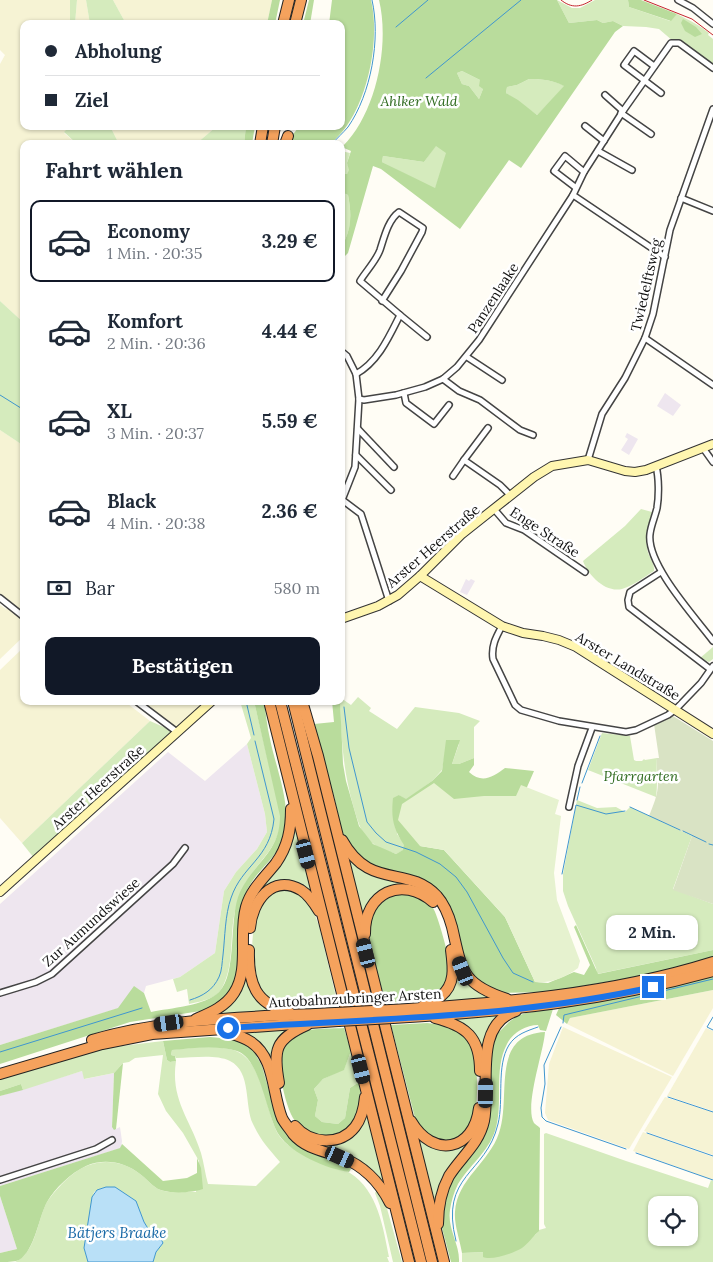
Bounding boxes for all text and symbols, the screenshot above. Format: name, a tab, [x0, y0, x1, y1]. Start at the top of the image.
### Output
text: Abholung	[75, 39, 161, 63]
text: Ziel	[75, 88, 109, 112]
park label: Ahlker Wald	[379, 92, 458, 110]
text: Fahrt wählen	[45, 156, 183, 184]
icon: car	[47, 219, 92, 264]
text: Economy	[107, 219, 190, 243]
text: 3.29 €	[261, 229, 318, 253]
street label: Twiedelftsweg	[627, 237, 665, 333]
text: 1 Min. · 20:35	[107, 243, 202, 263]
street label: Panzenlaake	[464, 259, 523, 337]
icon: car	[47, 309, 92, 354]
text: Komfort	[107, 309, 183, 333]
text: 4.44 €	[262, 319, 318, 343]
text: 2 Min. · 20:36	[107, 333, 206, 353]
icon: car	[47, 399, 92, 444]
text: XL	[107, 399, 132, 423]
text: 5.59 €	[262, 409, 318, 433]
text: 3 Min. · 20:37	[107, 423, 204, 443]
icon: car	[47, 489, 92, 534]
text: Black	[107, 489, 156, 513]
text: 2.36 €	[262, 499, 318, 523]
street label: Arster Heerstraße	[382, 500, 484, 592]
street label: Enge Straße	[507, 503, 584, 561]
text: 4 Min. · 20:38	[107, 513, 206, 533]
icon: cash	[45, 574, 73, 602]
text: Bar	[85, 576, 115, 600]
text: 580 m	[274, 578, 320, 598]
street label: Arster Landstraße	[572, 627, 684, 705]
button: Bestätigen	[45, 637, 320, 695]
street label: Arster Heerstraße	[47, 741, 148, 834]
park label: Pfarrgarten	[604, 767, 679, 785]
car	[294, 838, 317, 870]
street label: Zur Aumundswiese	[39, 873, 144, 970]
callout: 2 Min.	[607, 914, 699, 950]
text: 2 Min.	[628, 922, 676, 942]
car	[355, 937, 376, 969]
car	[450, 954, 475, 988]
route end	[642, 976, 664, 998]
street label: Autobahnzubringer Arsten	[267, 984, 442, 1012]
car	[153, 1013, 184, 1033]
route start	[217, 1017, 239, 1039]
car	[350, 1053, 371, 1085]
car	[478, 1078, 493, 1108]
car	[323, 1144, 356, 1170]
map controls	[648, 1196, 698, 1246]
button: locate	[648, 1196, 698, 1246]
water label: Bätjers Braake	[68, 1223, 166, 1242]

